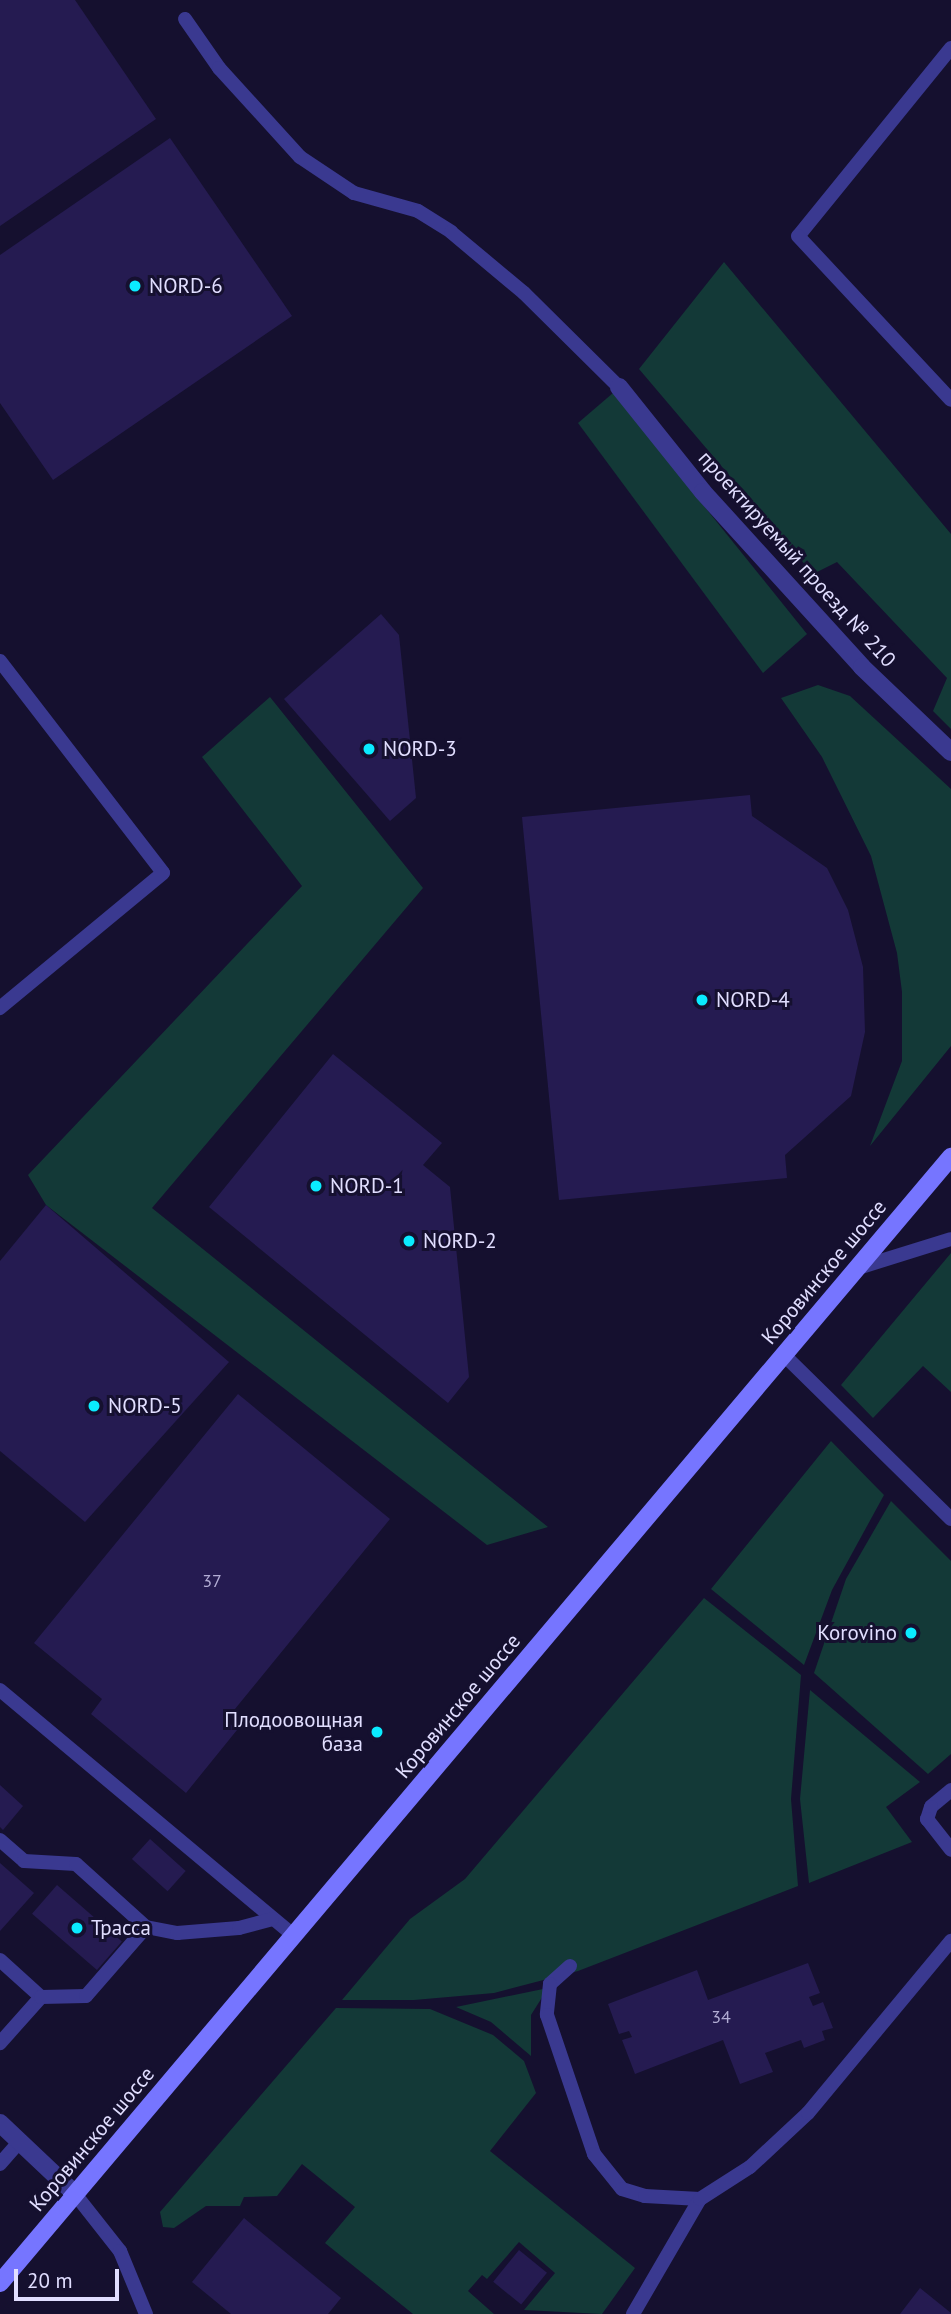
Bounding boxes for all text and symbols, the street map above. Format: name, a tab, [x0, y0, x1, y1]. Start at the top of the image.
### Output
place label: NORD-6	[149, 273, 223, 299]
marker: NORD-6	[127, 278, 143, 294]
street label: проектируемый проезд № 210	[693, 446, 901, 672]
place label: NORD-3	[383, 736, 457, 762]
marker: NORD-3	[361, 741, 377, 757]
place label: NORD-4	[716, 987, 790, 1013]
marker: NORD-4	[694, 992, 710, 1008]
place label: NORD-1	[330, 1173, 404, 1199]
marker: NORD-1	[308, 1178, 324, 1194]
street label: Коровинское шоссе	[756, 1195, 892, 1349]
place label: NORD-2	[423, 1228, 497, 1254]
marker: NORD-2	[401, 1233, 417, 1249]
place label: NORD-5	[108, 1393, 182, 1419]
marker: NORD-5	[86, 1398, 102, 1414]
house number: 37	[202, 1570, 222, 1592]
place label: Korovino	[817, 1620, 897, 1646]
marker: Korovino	[903, 1625, 919, 1641]
street label: Коровинское шоссе	[390, 1629, 526, 1783]
place label: Плодоовощная база	[224, 1707, 363, 1757]
marker: Плодоовощная база	[369, 1724, 385, 1740]
place label: Трасса	[91, 1915, 151, 1941]
marker: Трасса	[69, 1920, 85, 1936]
house number: 34	[711, 2006, 731, 2028]
street label: Коровинское шоссе	[24, 2062, 160, 2216]
scale bar	[18, 2254, 122, 2298]
text: 20 m	[27, 2267, 73, 2294]

